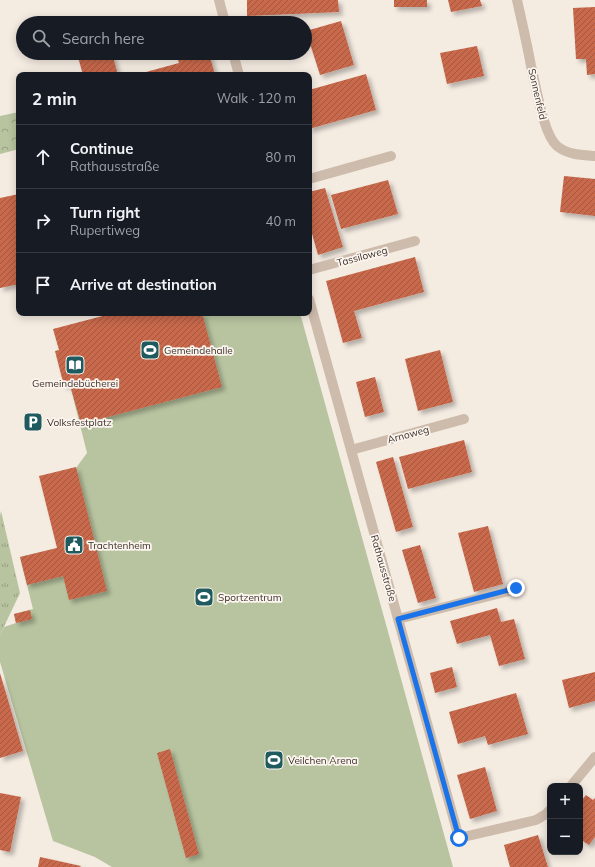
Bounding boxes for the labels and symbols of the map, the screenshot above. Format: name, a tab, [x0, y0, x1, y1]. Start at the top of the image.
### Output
street label: Sonnenfeld	[525, 67, 550, 121]
street label: Tassiloweg	[335, 244, 389, 269]
sports icon: Gemeindehalle	[139, 339, 161, 361]
place label: Gemeindehalle	[164, 344, 233, 357]
library icon: Gemeindebücherei	[64, 354, 86, 376]
place label: Gemeindebücherei	[32, 377, 118, 390]
parking icon: Volksfestplatz	[22, 411, 44, 433]
place label: Volksfestplatz	[47, 416, 112, 429]
street label: Arnoweg	[386, 423, 430, 446]
street label: Rathausstraße	[368, 533, 399, 603]
public building icon: Trachtenheim	[63, 534, 85, 556]
place label: Trachtenheim	[88, 539, 151, 552]
route end	[507, 579, 525, 597]
sports icon: Sportzentrum	[193, 586, 215, 608]
place label: Sportzentrum	[218, 591, 282, 604]
sports icon: Veilchen Arena	[263, 749, 285, 771]
place label: Veilchen Arena	[288, 754, 358, 767]
route start	[450, 829, 468, 847]

